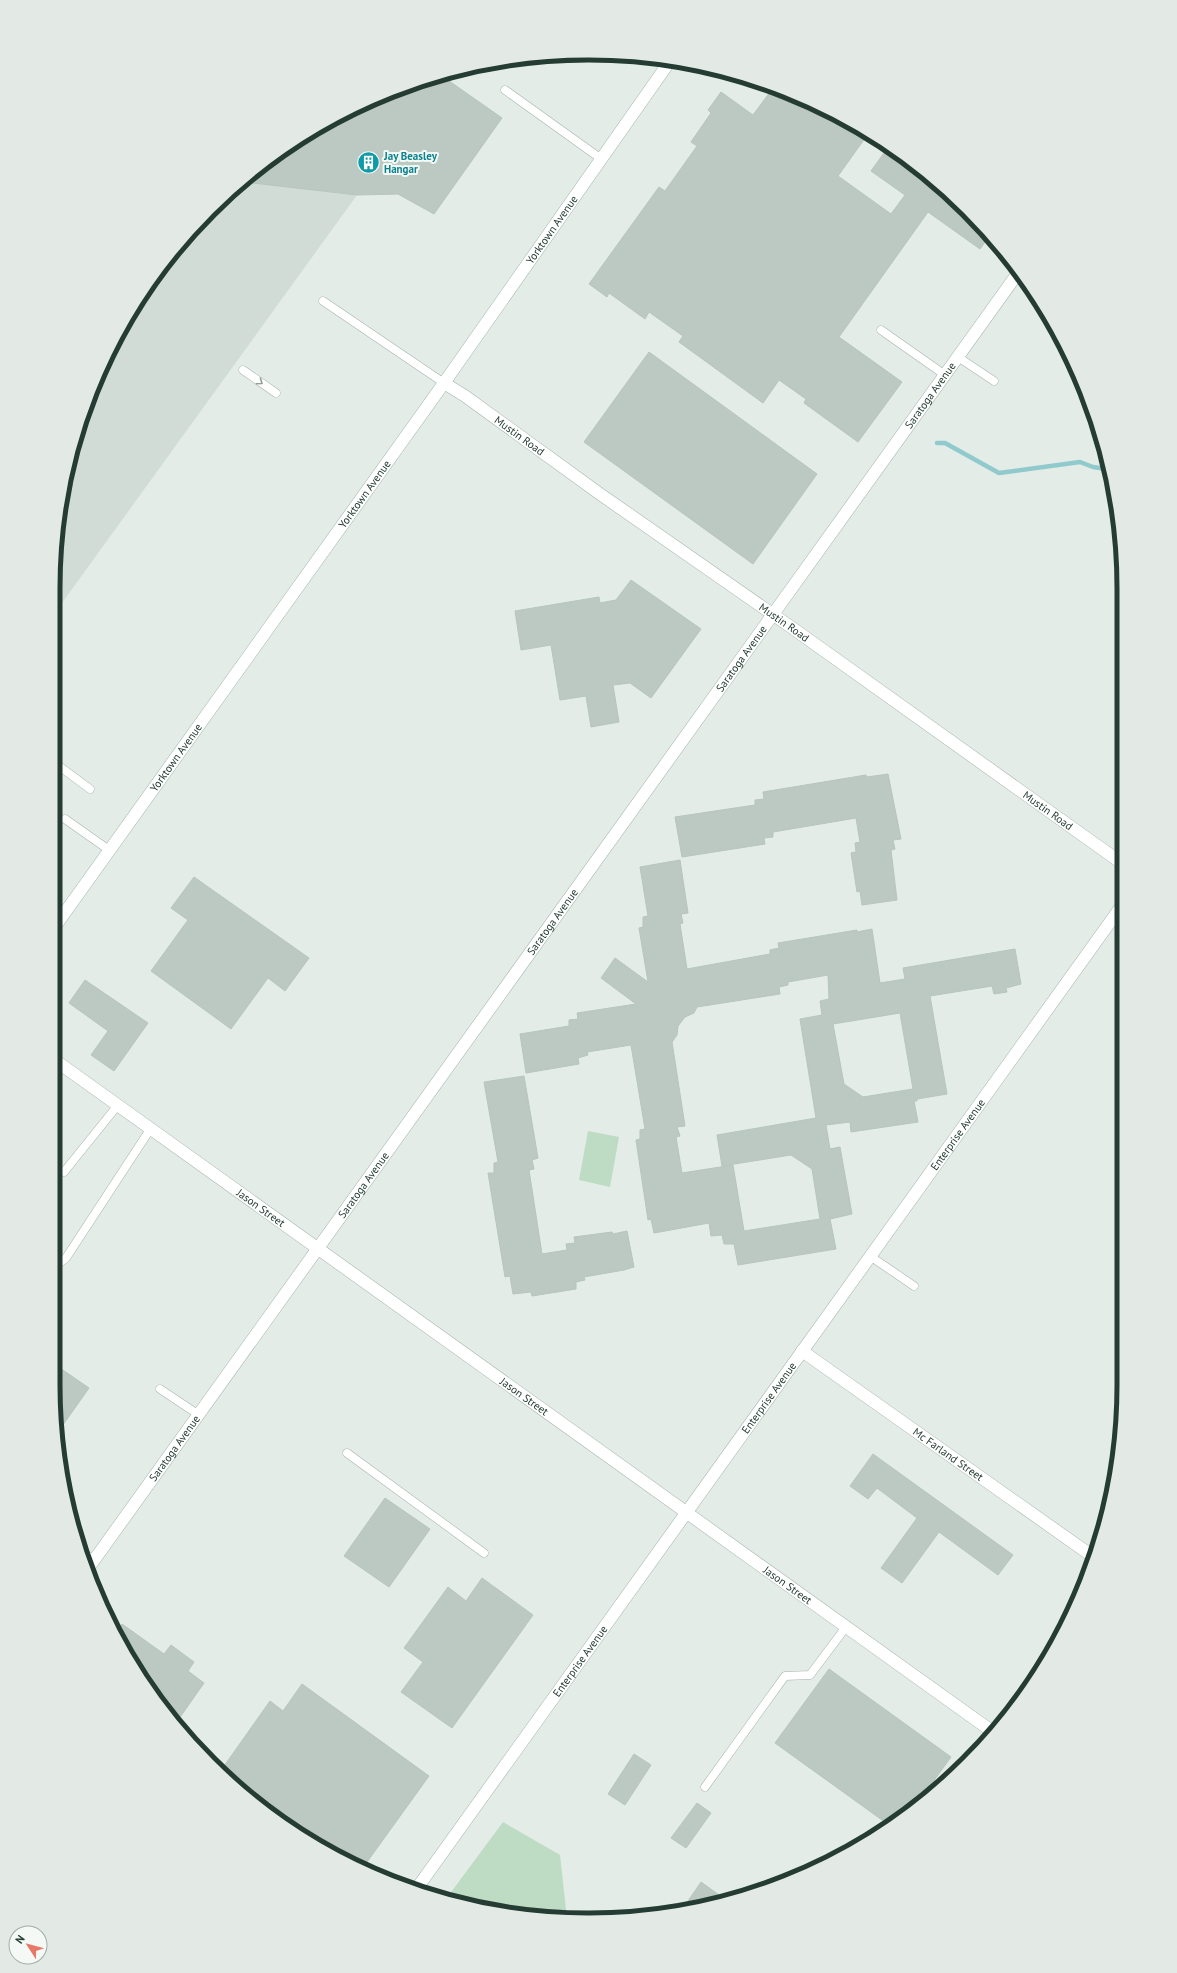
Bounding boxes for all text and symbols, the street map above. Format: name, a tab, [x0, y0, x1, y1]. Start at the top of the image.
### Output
building icon: Jay Beasley Hangar	[356, 149, 382, 175]
place label: Jay Beasley Hangar	[383, 149, 438, 176]
street label: Yorktown Avenue	[523, 192, 581, 267]
street label: Saratoga Avenue	[902, 359, 959, 431]
one-way arrow	[255, 377, 262, 384]
street label: Mustin Road	[492, 413, 547, 458]
street label: Yorktown Avenue	[335, 457, 394, 531]
street label: Mustin Road	[756, 600, 812, 645]
street label: Saratoga Avenue	[713, 622, 770, 694]
street label: Yorktown Avenue	[147, 720, 205, 794]
street label: Mustin Road	[1020, 788, 1076, 833]
street label: Saratoga Avenue	[524, 885, 581, 958]
street label: Enterprise Avenue	[927, 1096, 988, 1173]
street label: Saratoga Avenue	[335, 1149, 392, 1221]
street label: Jason Street	[233, 1185, 288, 1230]
street label: Enterprise Avenue	[738, 1359, 799, 1436]
street label: Jason Street	[497, 1374, 551, 1419]
street label: Saratoga Avenue	[146, 1412, 203, 1484]
street label: Mc Farland Street	[910, 1425, 986, 1484]
street label: Jason Street	[760, 1562, 815, 1607]
street label: Enterprise Avenue	[550, 1622, 611, 1700]
north arrow	[8, 1925, 48, 1965]
text: N	[12, 1932, 28, 1946]

